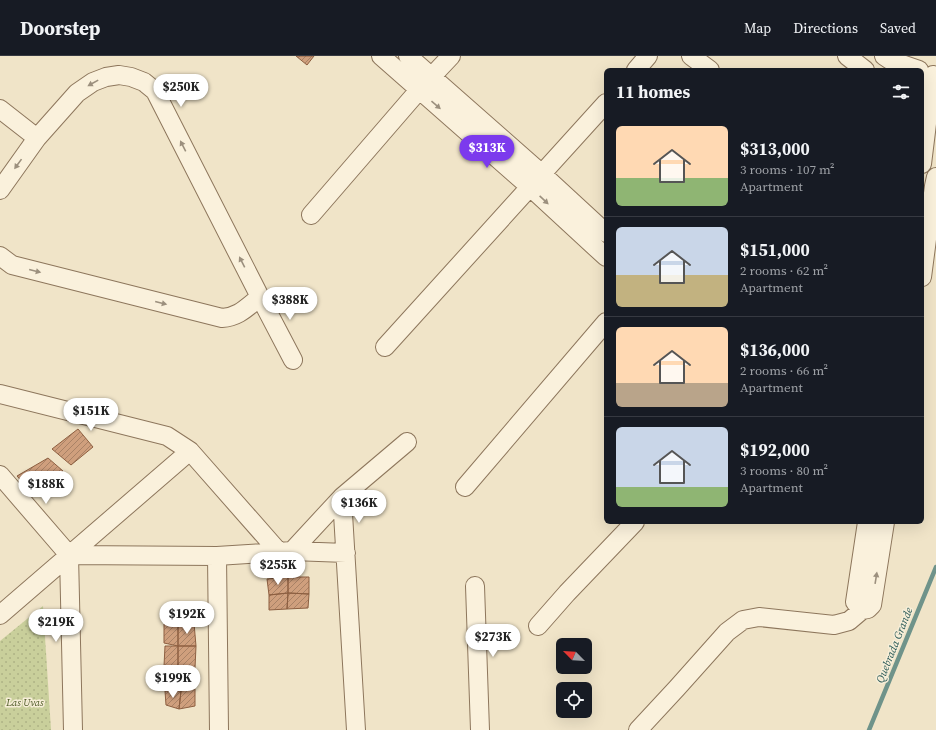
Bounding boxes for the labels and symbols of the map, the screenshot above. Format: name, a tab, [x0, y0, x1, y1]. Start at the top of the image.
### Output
pin: $250K	[153, 74, 209, 108]
one-way arrow	[87, 79, 99, 86]
one-way arrow	[431, 101, 442, 110]
pin: $313K	[459, 135, 515, 169]
one-way arrow	[180, 140, 186, 152]
one-way arrow	[14, 159, 22, 169]
one-way arrow	[539, 196, 550, 205]
one-way arrow	[239, 256, 245, 268]
one-way arrow	[29, 268, 41, 274]
pin: $388K	[262, 287, 318, 321]
one-way arrow	[155, 300, 167, 306]
pin: $151K	[63, 398, 119, 432]
pin: $188K	[18, 471, 74, 505]
pin: $136K	[331, 490, 387, 524]
pin: $255K	[250, 552, 306, 586]
one-way arrow	[873, 572, 879, 584]
pin: $192K	[159, 601, 215, 635]
water label: Quebrada Grande	[872, 605, 917, 685]
pin: $219K	[28, 609, 84, 643]
pin: $273K	[465, 624, 521, 658]
north arrow	[556, 638, 592, 674]
pin: $199K	[145, 665, 201, 699]
park label: Las Uvas	[5, 696, 44, 709]

